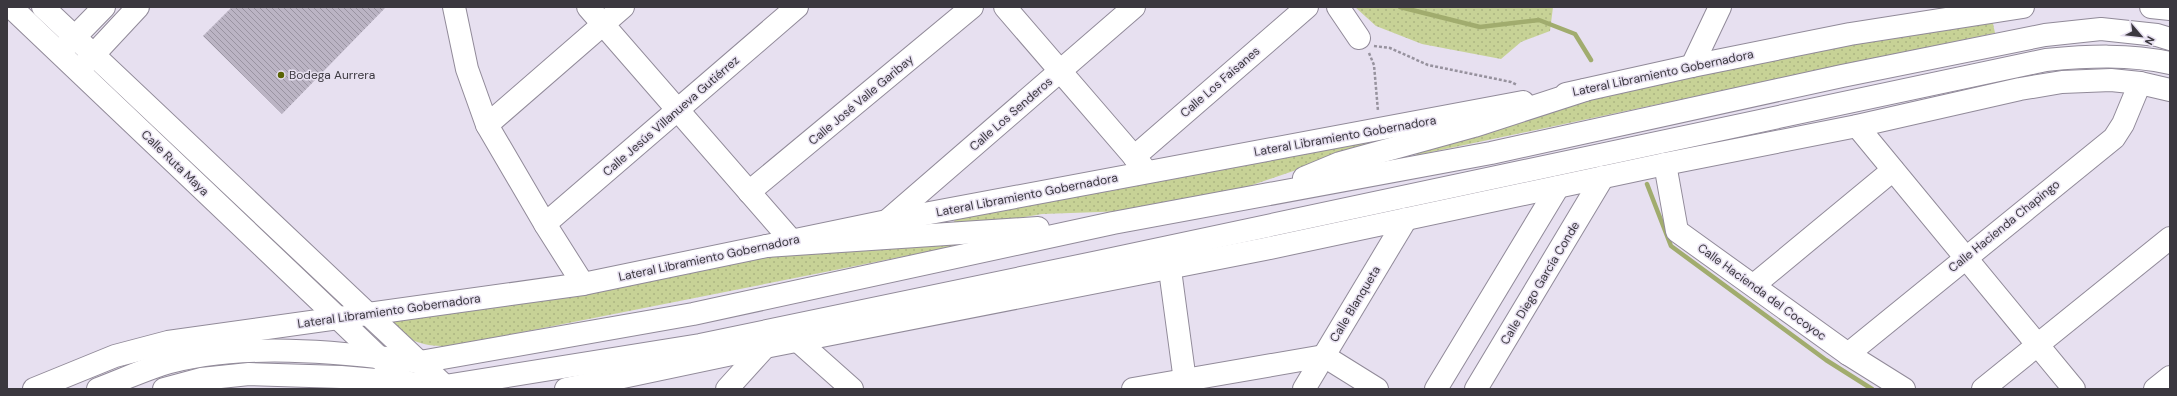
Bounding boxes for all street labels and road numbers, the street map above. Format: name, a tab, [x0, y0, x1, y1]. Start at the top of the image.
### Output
street label: Calle Los Faisanes	[1177, 43, 1263, 121]
street label: Lateral Libramiento Gobernadora	[1571, 46, 1755, 100]
street label: Calle José Valle Garibay	[805, 51, 917, 149]
street label: Calle Jesús Villanueva Gutiérrez	[599, 52, 743, 180]
street label: Calle Los Senderos	[966, 73, 1056, 155]
street label: Lateral Libramiento Gobernadora	[1253, 112, 1437, 160]
street label: Calle Ruta Maya	[138, 127, 212, 199]
street label: Lateral Libramiento Gobernadora	[935, 170, 1119, 220]
street label: Calle Hacienda Chapingo	[1945, 176, 2063, 276]
street label: Calle Diego García Conde	[1497, 218, 1583, 348]
street label: Lateral Libramiento Gobernadora	[617, 231, 801, 285]
street label: Calle Hacienda del Cocoyoc	[1694, 240, 1830, 344]
street label: Calle Blanqueta	[1326, 263, 1384, 345]
street label: Lateral Libramiento Gobernadora	[296, 290, 482, 332]

